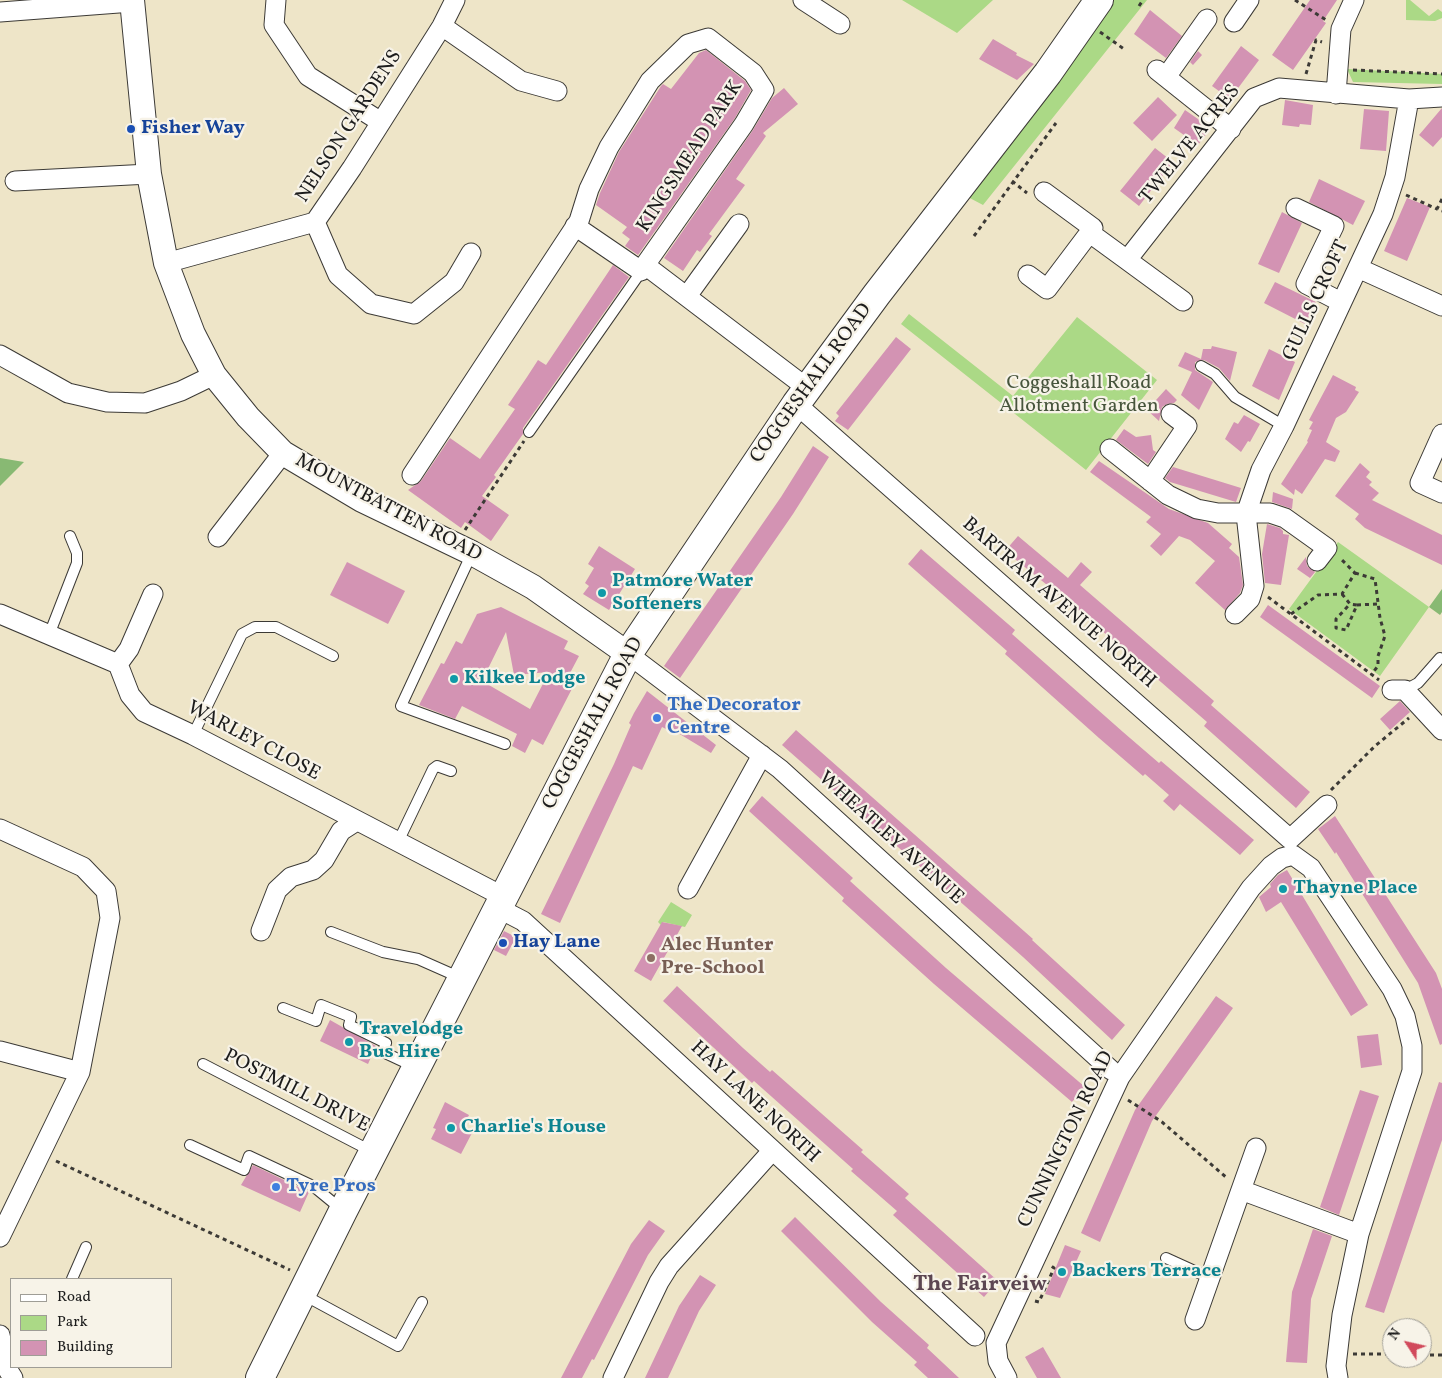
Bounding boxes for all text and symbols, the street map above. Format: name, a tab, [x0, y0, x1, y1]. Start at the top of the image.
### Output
street label: NELSON GARDENS	[292, 46, 408, 208]
street label: KINGSMEAD PARK	[633, 77, 749, 237]
street label: TWELVE ACRES	[1136, 81, 1246, 209]
place label: Fisher Way	[141, 117, 245, 141]
marker: Fisher Way	[125, 123, 137, 135]
street label: GULLS CROFT	[1279, 237, 1355, 365]
street label: COGGESHALL ROAD	[746, 299, 878, 469]
park label: Coggeshall Road Allotment Garden	[999, 372, 1159, 419]
street label: MOUNTBATTEN ROAD	[291, 450, 485, 568]
street label: BARTRAM AVENUE NORTH	[956, 513, 1160, 695]
place label: Patmore Water Softeners	[612, 570, 753, 617]
marker: Patmore Water Softeners	[596, 587, 608, 599]
street label: COGGESHALL ROAD	[538, 634, 650, 814]
place label: Kilkee Lodge	[464, 667, 585, 691]
marker: Kilkee Lodge	[448, 673, 460, 685]
place label: The Decorator Centre	[667, 694, 801, 741]
street label: WARLEY CLOSE	[182, 697, 324, 787]
marker: The Decorator Centre	[651, 712, 663, 724]
street label: WHEATLEY AVENUE	[812, 767, 968, 911]
place label: Thayne Place	[1293, 877, 1417, 901]
marker: Thayne Place	[1277, 883, 1289, 895]
place label: Hay Lane	[513, 931, 600, 955]
place label: Alec Hunter Pre-School	[661, 934, 774, 981]
marker: Hay Lane	[497, 937, 509, 949]
marker: Alec Hunter Pre-School	[645, 952, 657, 964]
place label: Travelodge Bus Hire	[359, 1018, 463, 1065]
marker: Travelodge Bus Hire	[343, 1036, 355, 1048]
street label: HAY LANE NORTH	[684, 1037, 824, 1169]
street label: POSTMILL DRIVE	[219, 1045, 373, 1139]
street label: CUNNINGTON ROAD	[1014, 1048, 1120, 1232]
place label: Charlie's House	[461, 1116, 606, 1140]
marker: Charlie's House	[445, 1122, 457, 1134]
place label: Tyre Pros	[286, 1175, 376, 1199]
marker: Tyre Pros	[270, 1181, 282, 1193]
place label: Backers Terrace	[1072, 1260, 1221, 1284]
marker: Backers Terrace	[1056, 1266, 1068, 1278]
district label: The Fairveiw	[913, 1273, 1047, 1299]
legend	[10, 1278, 172, 1368]
text: Road	[57, 1287, 91, 1308]
text: Park	[57, 1312, 88, 1333]
north arrow	[1382, 1318, 1432, 1368]
text: N	[1384, 1325, 1406, 1344]
text: Building	[57, 1337, 113, 1358]

